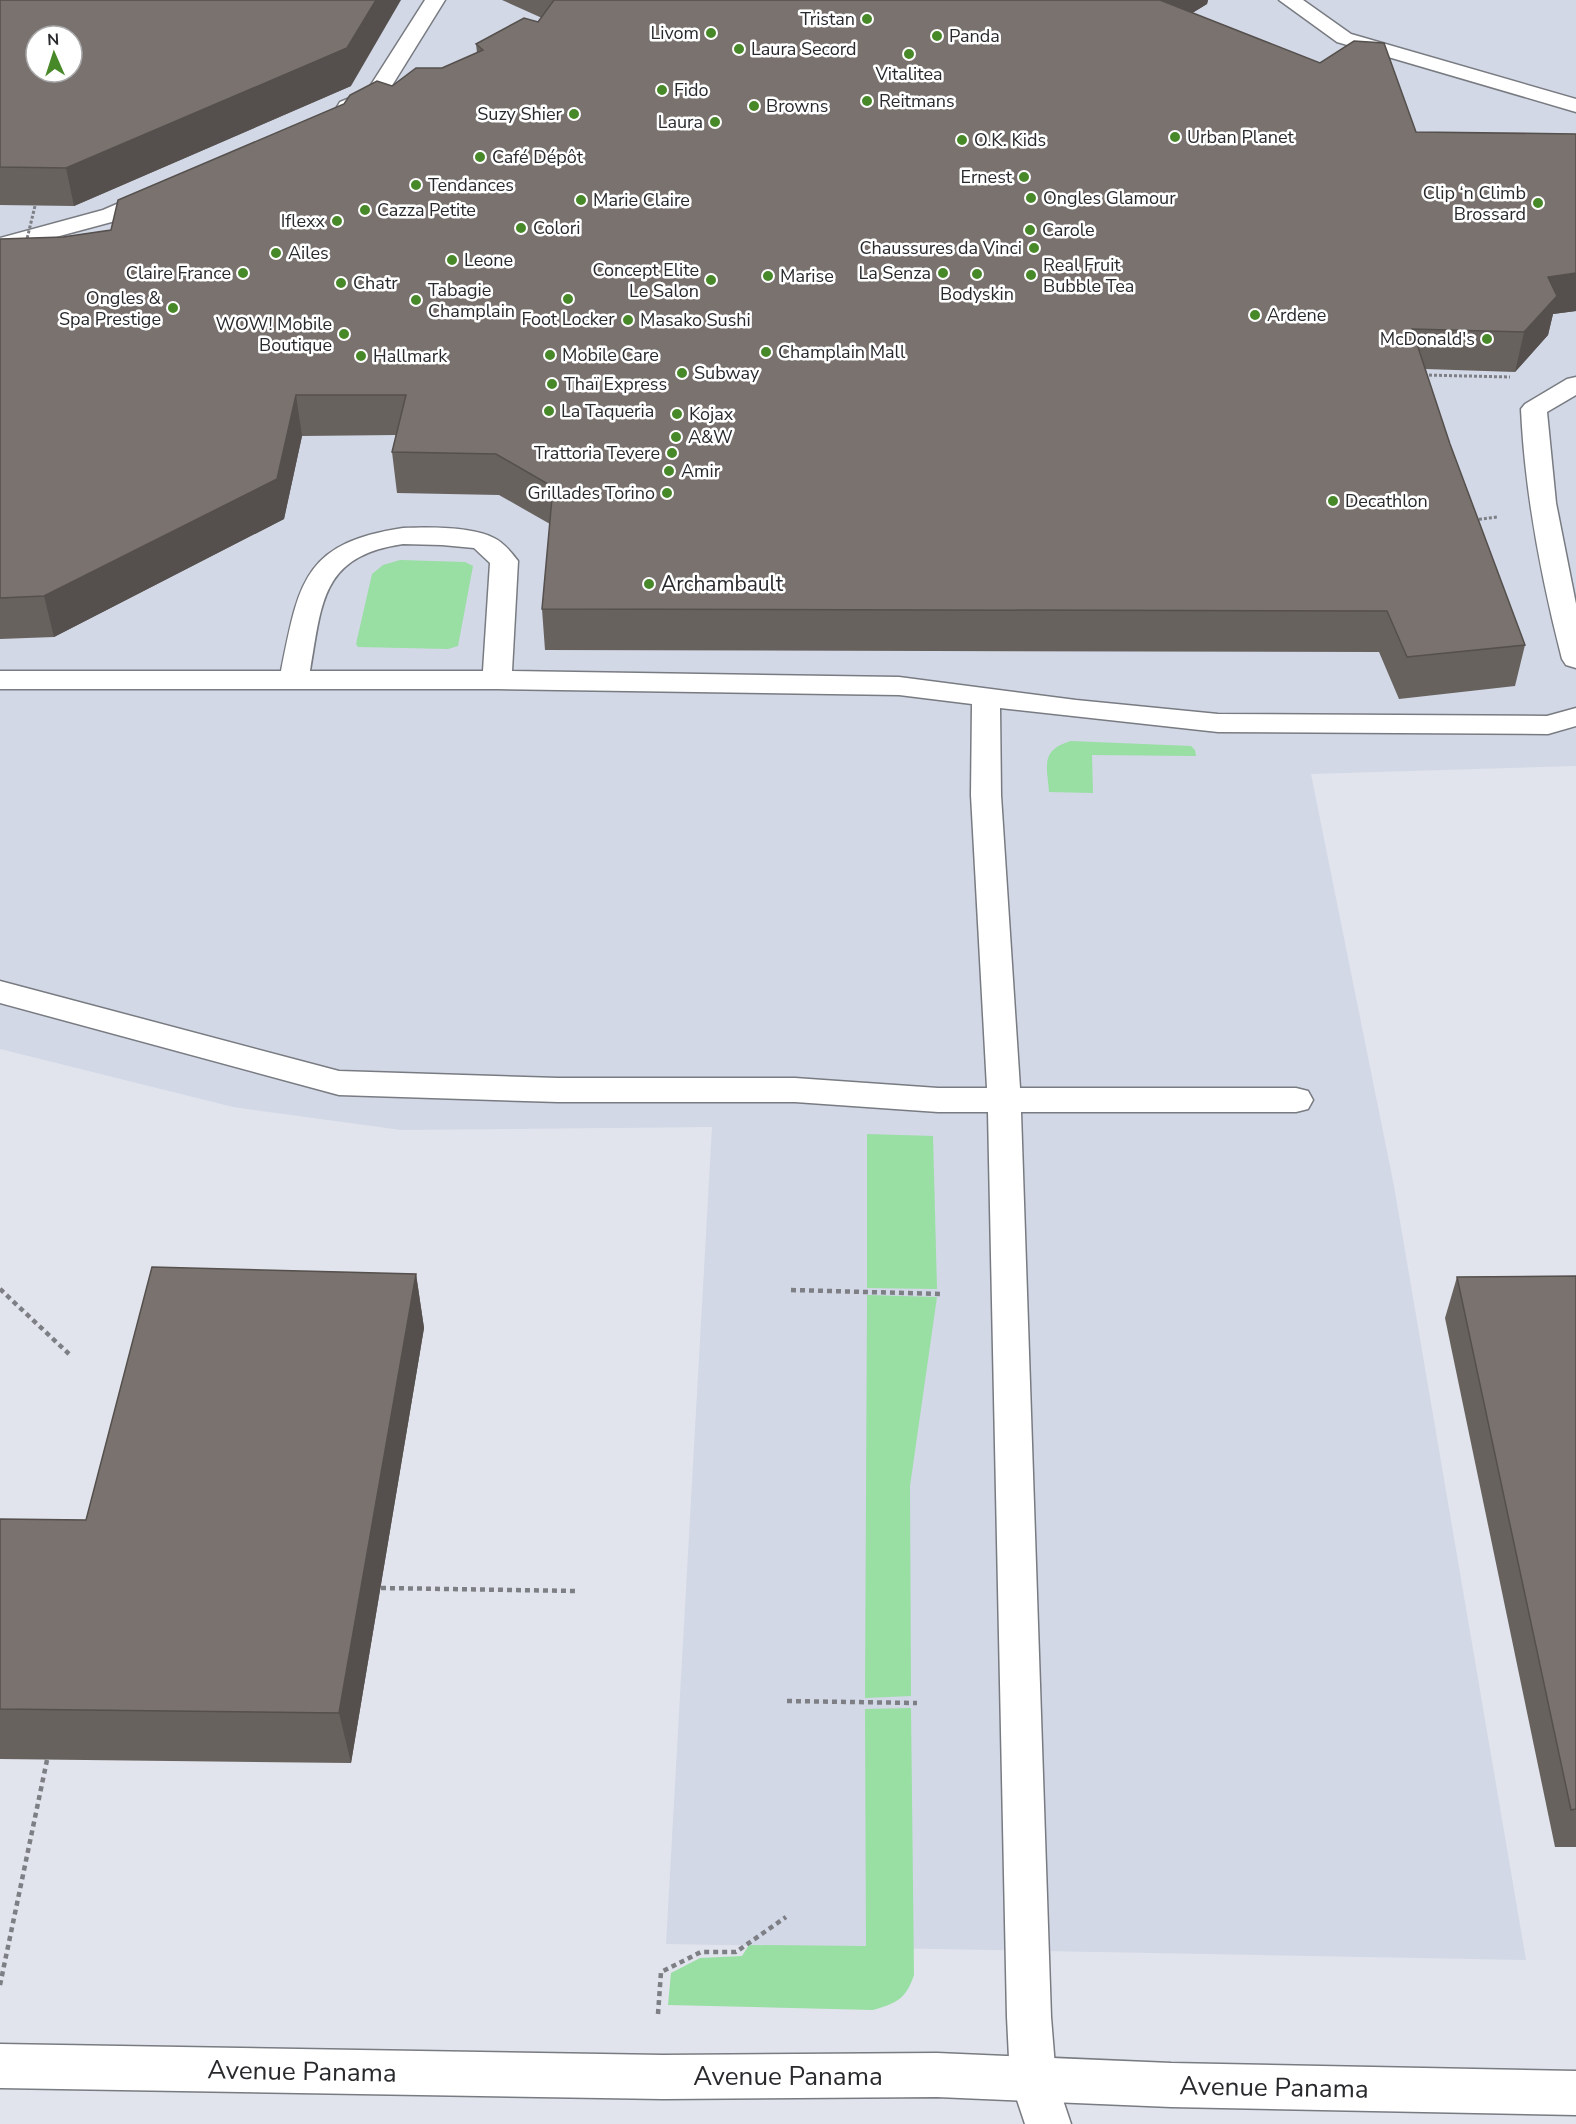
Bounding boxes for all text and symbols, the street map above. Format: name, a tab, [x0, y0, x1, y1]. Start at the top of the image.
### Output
place label: Tristan	[800, 7, 855, 31]
marker: Tristan	[860, 12, 874, 26]
place label: Livom	[650, 21, 699, 45]
north arrow	[24, 24, 84, 84]
place label: Panda	[949, 24, 1000, 48]
marker: Livom	[704, 26, 718, 40]
text: N	[47, 29, 60, 51]
marker: Panda	[930, 29, 944, 43]
place label: Laura Secord	[751, 37, 857, 61]
marker: Laura Secord	[732, 42, 746, 56]
marker: Vitalitea	[902, 47, 916, 61]
place label: Vitalitea	[874, 62, 943, 86]
place label: Fido	[674, 78, 709, 102]
marker: Fido	[655, 83, 669, 97]
place label: Reitmans	[879, 89, 955, 113]
place label: Browns	[766, 94, 828, 118]
marker: Reitmans	[860, 94, 874, 108]
marker: Browns	[747, 99, 761, 113]
place label: Suzy Shier	[477, 102, 563, 126]
marker: Suzy Shier	[567, 107, 581, 121]
place label: Laura	[658, 110, 703, 134]
marker: Laura	[708, 115, 722, 129]
place label: Urban Planet	[1187, 125, 1294, 149]
place label: O.K. Kids	[974, 128, 1046, 152]
marker: Urban Planet	[1168, 130, 1182, 144]
marker: O.K. Kids	[955, 133, 969, 147]
place label: Café Dépôt	[492, 145, 584, 169]
marker: Café Dépôt	[473, 150, 487, 164]
place label: Ernest	[960, 165, 1013, 189]
marker: Ernest	[1017, 170, 1031, 184]
place label: Tendances	[428, 173, 514, 197]
marker: Tendances	[409, 178, 423, 192]
place label: Clip ‘n Climb Brossard	[1423, 181, 1526, 226]
place label: Ongles Glamour	[1043, 186, 1176, 210]
place label: Marie Claire	[593, 188, 690, 212]
marker: Ongles Glamour	[1024, 191, 1038, 205]
marker: Marie Claire	[574, 193, 588, 207]
marker: Clip ‘n Climb Brossard	[1531, 196, 1545, 210]
place label: Cazza Petite	[377, 198, 476, 222]
marker: Cazza Petite	[358, 203, 372, 217]
place label: Iflexx	[281, 209, 326, 233]
marker: Iflexx	[330, 214, 344, 228]
place label: Colori	[533, 216, 580, 240]
place label: Carole	[1042, 218, 1095, 242]
marker: Colori	[514, 221, 528, 235]
marker: Carole	[1023, 223, 1037, 237]
place label: Chaussures da Vinci	[859, 236, 1022, 260]
place label: Ailes	[288, 241, 329, 265]
marker: Chaussures da Vinci	[1027, 241, 1041, 255]
marker: Ailes	[269, 246, 283, 260]
place label: Leone	[464, 248, 513, 272]
marker: Leone	[445, 253, 459, 267]
place label: Real Fruit Bubble Tea	[1043, 253, 1134, 298]
place label: Concept Elite Le Salon	[592, 258, 699, 303]
place label: Claire France	[126, 261, 231, 285]
place label: La Senza	[858, 261, 931, 285]
place label: Marise	[780, 264, 834, 288]
marker: Claire France	[236, 266, 250, 280]
marker: La Senza	[936, 266, 950, 280]
marker: Bodyskin	[970, 267, 984, 281]
marker: Real Fruit Bubble Tea	[1024, 268, 1038, 282]
marker: Marise	[761, 269, 775, 283]
place label: Chatr	[353, 271, 398, 295]
marker: Concept Elite Le Salon	[704, 273, 718, 287]
marker: Chatr	[334, 276, 348, 290]
place label: Tabagie Champlain	[428, 278, 515, 323]
place label: Bodyskin	[940, 282, 1014, 306]
place label: Ongles & Spa Prestige	[59, 286, 162, 331]
marker: Foot Locker	[561, 292, 575, 306]
marker: Tabagie Champlain	[409, 293, 423, 307]
marker: Ongles & Spa Prestige	[166, 301, 180, 315]
place label: Ardene	[1267, 303, 1326, 327]
place label: Foot Locker	[521, 307, 615, 331]
place label: Masako Sushi	[640, 308, 751, 332]
marker: Ardene	[1248, 308, 1262, 322]
place label: WOW! Mobile Boutique	[215, 312, 332, 357]
marker: Masako Sushi	[621, 313, 635, 327]
marker: WOW! Mobile Boutique	[337, 327, 351, 341]
place label: McDonald's	[1380, 327, 1475, 351]
marker: McDonald's	[1480, 332, 1494, 346]
place label: Champlain Mall	[778, 340, 906, 364]
place label: Mobile Care	[562, 343, 659, 367]
place label: Hallmark	[373, 344, 448, 368]
marker: Champlain Mall	[759, 345, 773, 359]
marker: Mobile Care	[543, 348, 557, 362]
marker: Hallmark	[354, 349, 368, 363]
place label: Subway	[694, 361, 760, 385]
marker: Subway	[675, 366, 689, 380]
place label: Thaï Express	[564, 372, 667, 396]
marker: Thaï Express	[545, 377, 559, 391]
place label: La Taqueria	[561, 399, 654, 423]
place label: Kojax	[689, 402, 734, 426]
marker: La Taqueria	[542, 404, 556, 418]
marker: Kojax	[670, 407, 684, 421]
place label: A&W	[688, 425, 733, 449]
marker: A&W	[669, 430, 683, 444]
place label: Trattoria Tevere	[534, 441, 660, 465]
marker: Trattoria Tevere	[665, 446, 679, 460]
place label: Amir	[681, 459, 721, 483]
marker: Amir	[662, 464, 676, 478]
place label: Grillades Torino	[527, 481, 655, 505]
marker: Grillades Torino	[660, 486, 674, 500]
place label: Decathlon	[1345, 489, 1428, 513]
marker: Decathlon	[1326, 494, 1340, 508]
place label: Archambault	[661, 570, 784, 598]
marker: Archambault	[642, 577, 656, 591]
street label: Avenue Panama	[207, 2052, 397, 2091]
street label: Avenue Panama	[693, 2059, 883, 2094]
street label: Avenue Panama	[1179, 2068, 1369, 2107]

